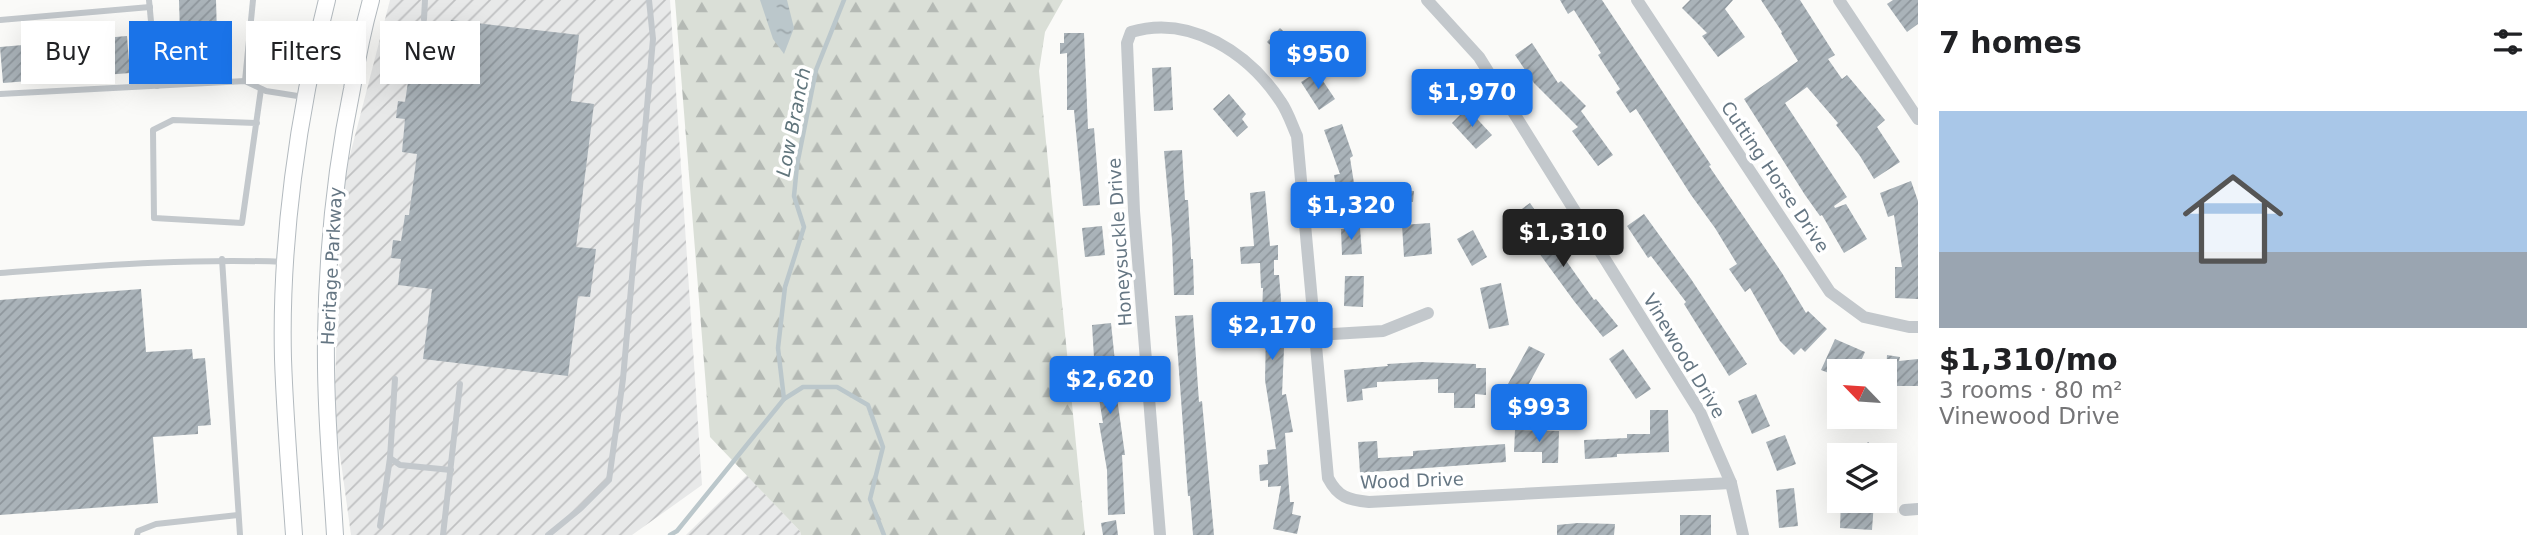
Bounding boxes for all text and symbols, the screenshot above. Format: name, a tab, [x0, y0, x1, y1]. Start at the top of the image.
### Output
chip: Buy	[21, 21, 115, 84]
chip: Rent	[129, 21, 232, 84]
chip: Filters	[246, 21, 366, 84]
chip: New	[380, 21, 480, 84]
icon: filters	[2489, 23, 2527, 61]
text: 7 homes	[1939, 25, 2082, 60]
pin: $950	[1277, 32, 1359, 91]
text: $950	[1286, 41, 1350, 67]
water label: Low Branch	[772, 66, 814, 178]
pin: $1,970	[1415, 69, 1529, 129]
text: $1,970	[1428, 79, 1516, 105]
street label: Cutting Horse Drive	[1717, 97, 1834, 256]
icon: home	[2170, 156, 2296, 282]
street label: Honeysuckle Drive	[1103, 157, 1136, 327]
pin: $1,320	[1294, 182, 1408, 242]
street label: Heritage Parkway	[317, 186, 346, 346]
text: $1,320	[1307, 192, 1395, 218]
pin: $1,310	[1506, 210, 1620, 269]
text: $1,310	[1519, 219, 1607, 245]
street label: Vinewood Drive	[1639, 290, 1730, 422]
pin: $2,170	[1215, 302, 1329, 362]
text: $2,170	[1228, 312, 1316, 338]
text: $1,310/mo	[1939, 342, 2118, 377]
pin: $2,620	[1053, 356, 1167, 416]
north arrow	[1827, 359, 1897, 429]
map controls	[1827, 359, 1897, 513]
text: $2,620	[1066, 366, 1154, 392]
text: 3 rooms · 80 m²	[1939, 377, 2123, 403]
pin: $993	[1498, 384, 1580, 444]
text: $993	[1507, 394, 1571, 420]
text: Vinewood Drive	[1939, 403, 2120, 429]
button: layers	[1827, 443, 1897, 513]
street label: Wood Drive	[1360, 468, 1464, 493]

